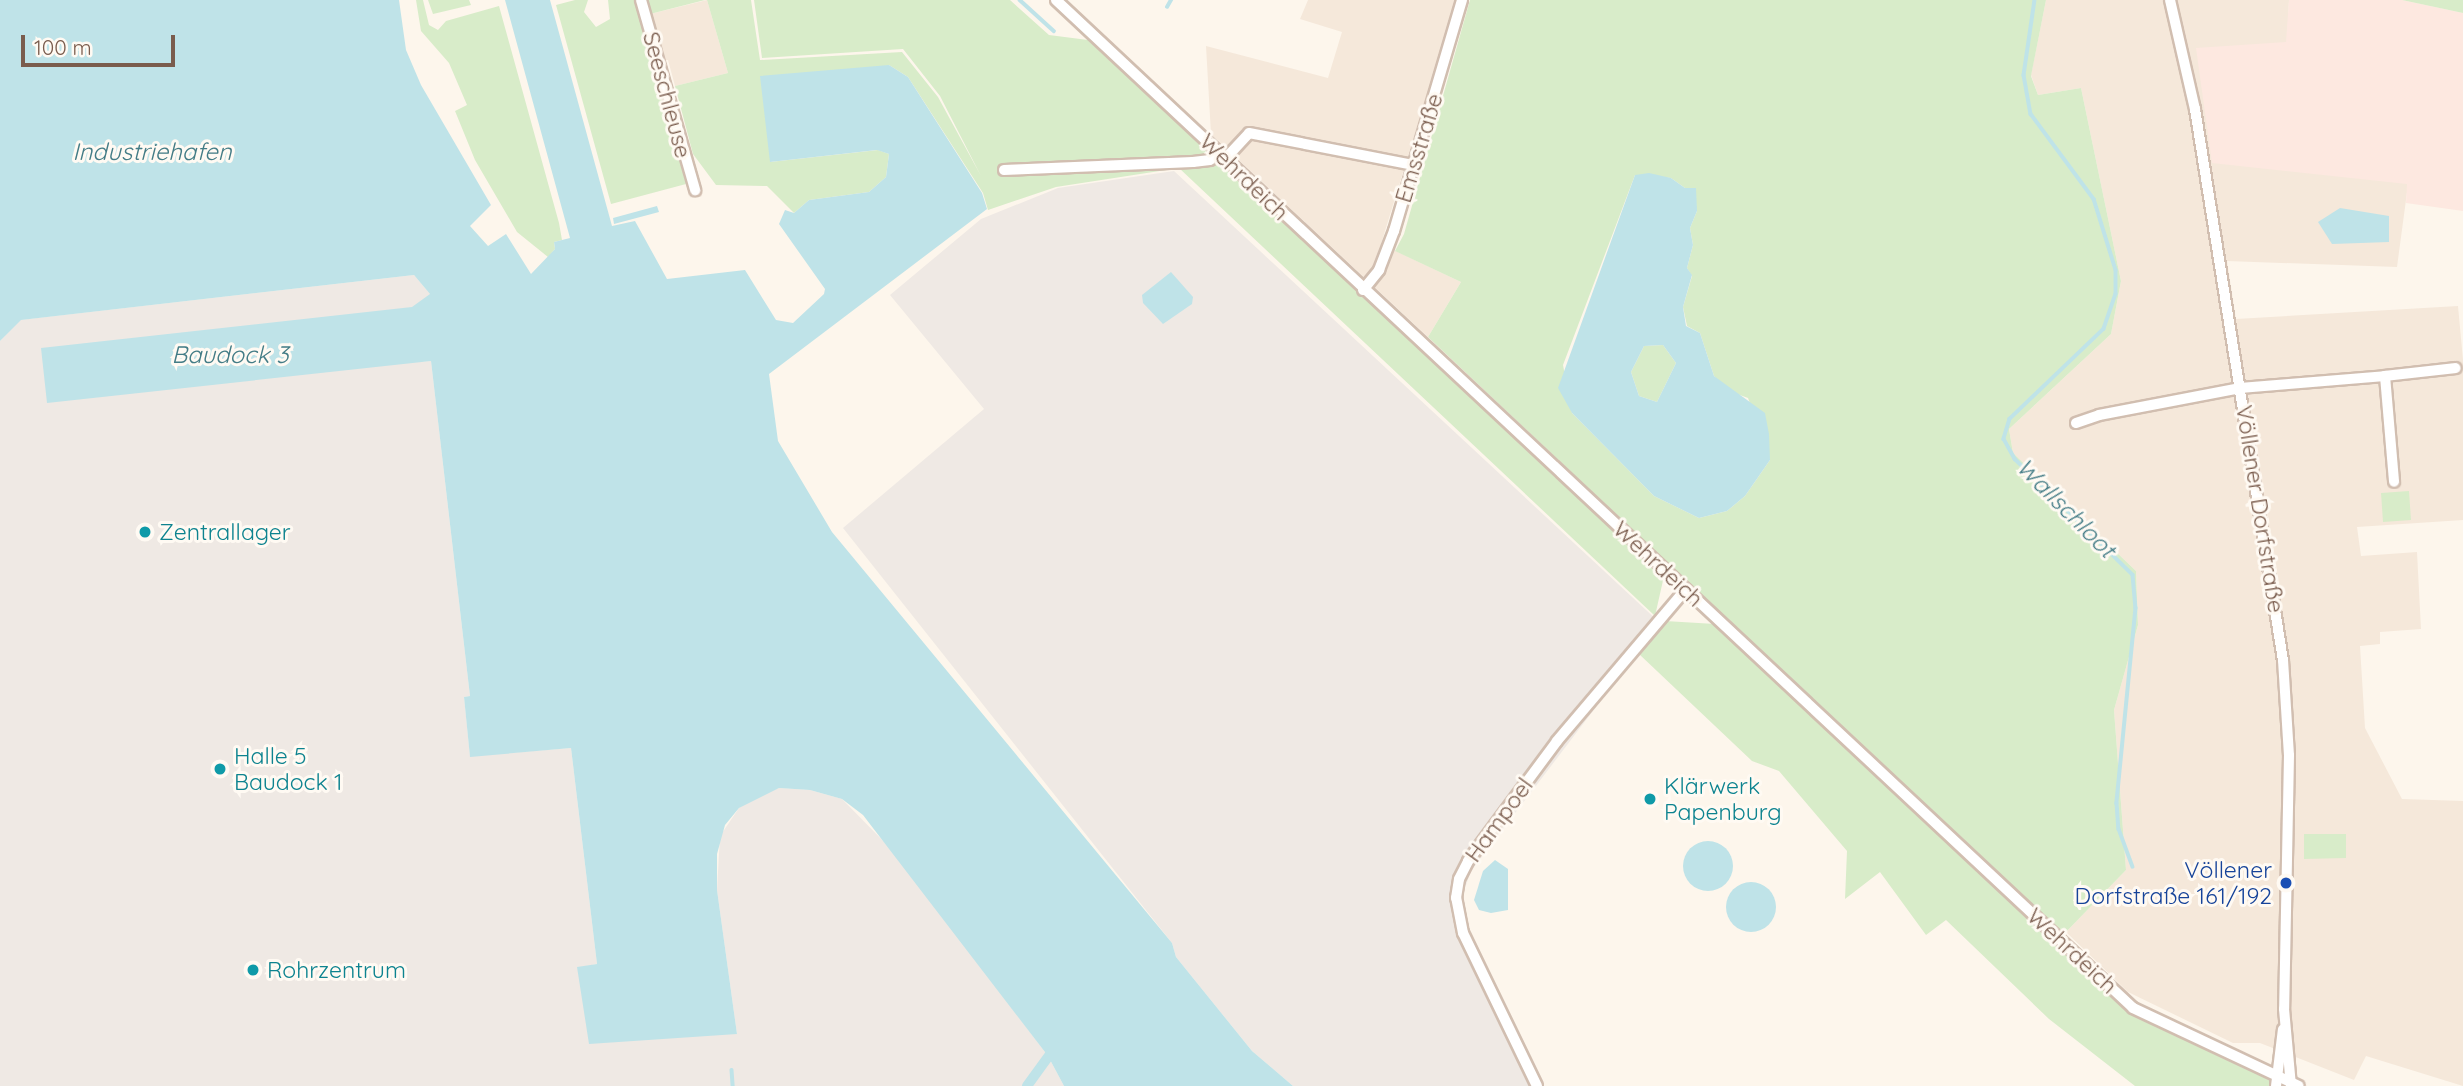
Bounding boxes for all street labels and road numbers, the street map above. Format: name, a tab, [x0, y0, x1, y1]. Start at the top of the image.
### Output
street label: Seeschleuse	[637, 29, 697, 161]
street label: Emsstraße	[1389, 90, 1449, 206]
street label: Wehrdeich	[1194, 128, 1294, 226]
street label: Völlener Dorfstraße	[2230, 403, 2290, 615]
street label: Wehrdeich	[1607, 515, 1709, 613]
street label: Hampoel	[1459, 772, 1539, 868]
street label: Wehrdeich	[2021, 902, 2123, 1000]

